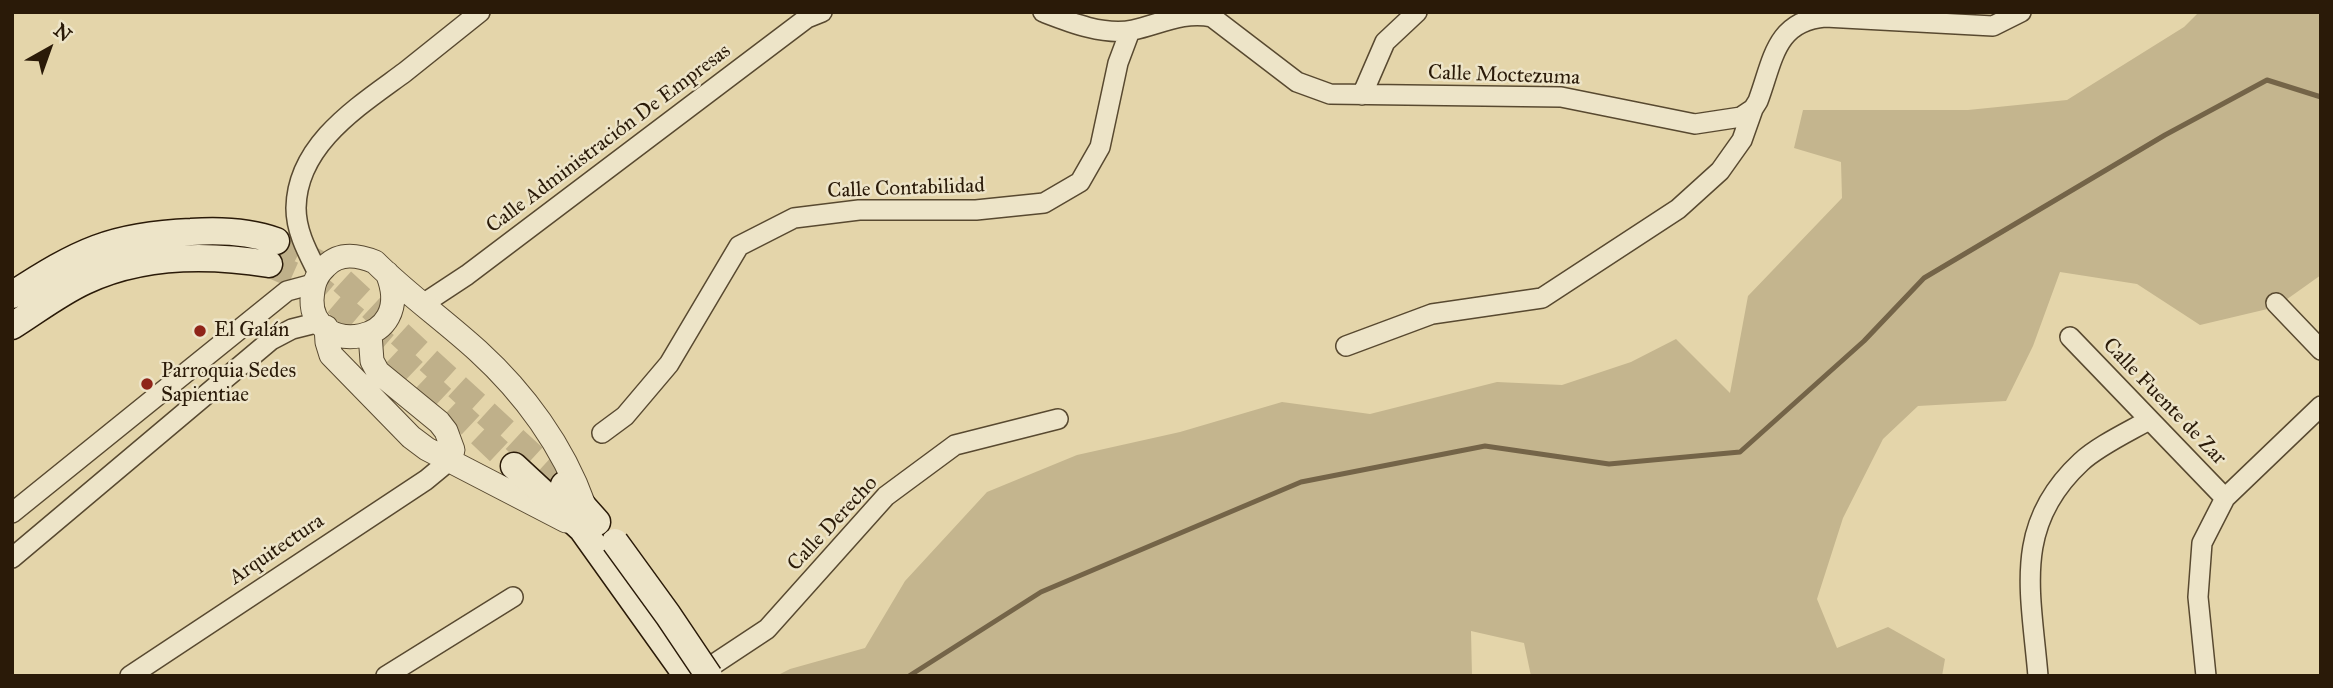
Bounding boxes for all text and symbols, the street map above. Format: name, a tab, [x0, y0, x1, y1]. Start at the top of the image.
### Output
north arrow	[14, 14, 84, 84]
text: N	[49, 19, 76, 47]
street label: Calle Administración De Empresas	[482, 39, 736, 239]
street label: Calle Moctezuma	[1427, 61, 1581, 91]
street label: Calle Contabilidad	[827, 174, 985, 204]
place label: El Galán	[214, 318, 289, 344]
marker: El Galán	[192, 323, 208, 339]
street label: Calle Fuente de Zar	[2097, 333, 2231, 471]
place label: Parroquia Sedes Sapientiae	[161, 359, 296, 409]
marker: Parroquia Sedes Sapientiae	[139, 376, 155, 392]
street label: Calle Derecho	[783, 471, 883, 577]
street label: Arquitectura	[225, 509, 329, 591]

